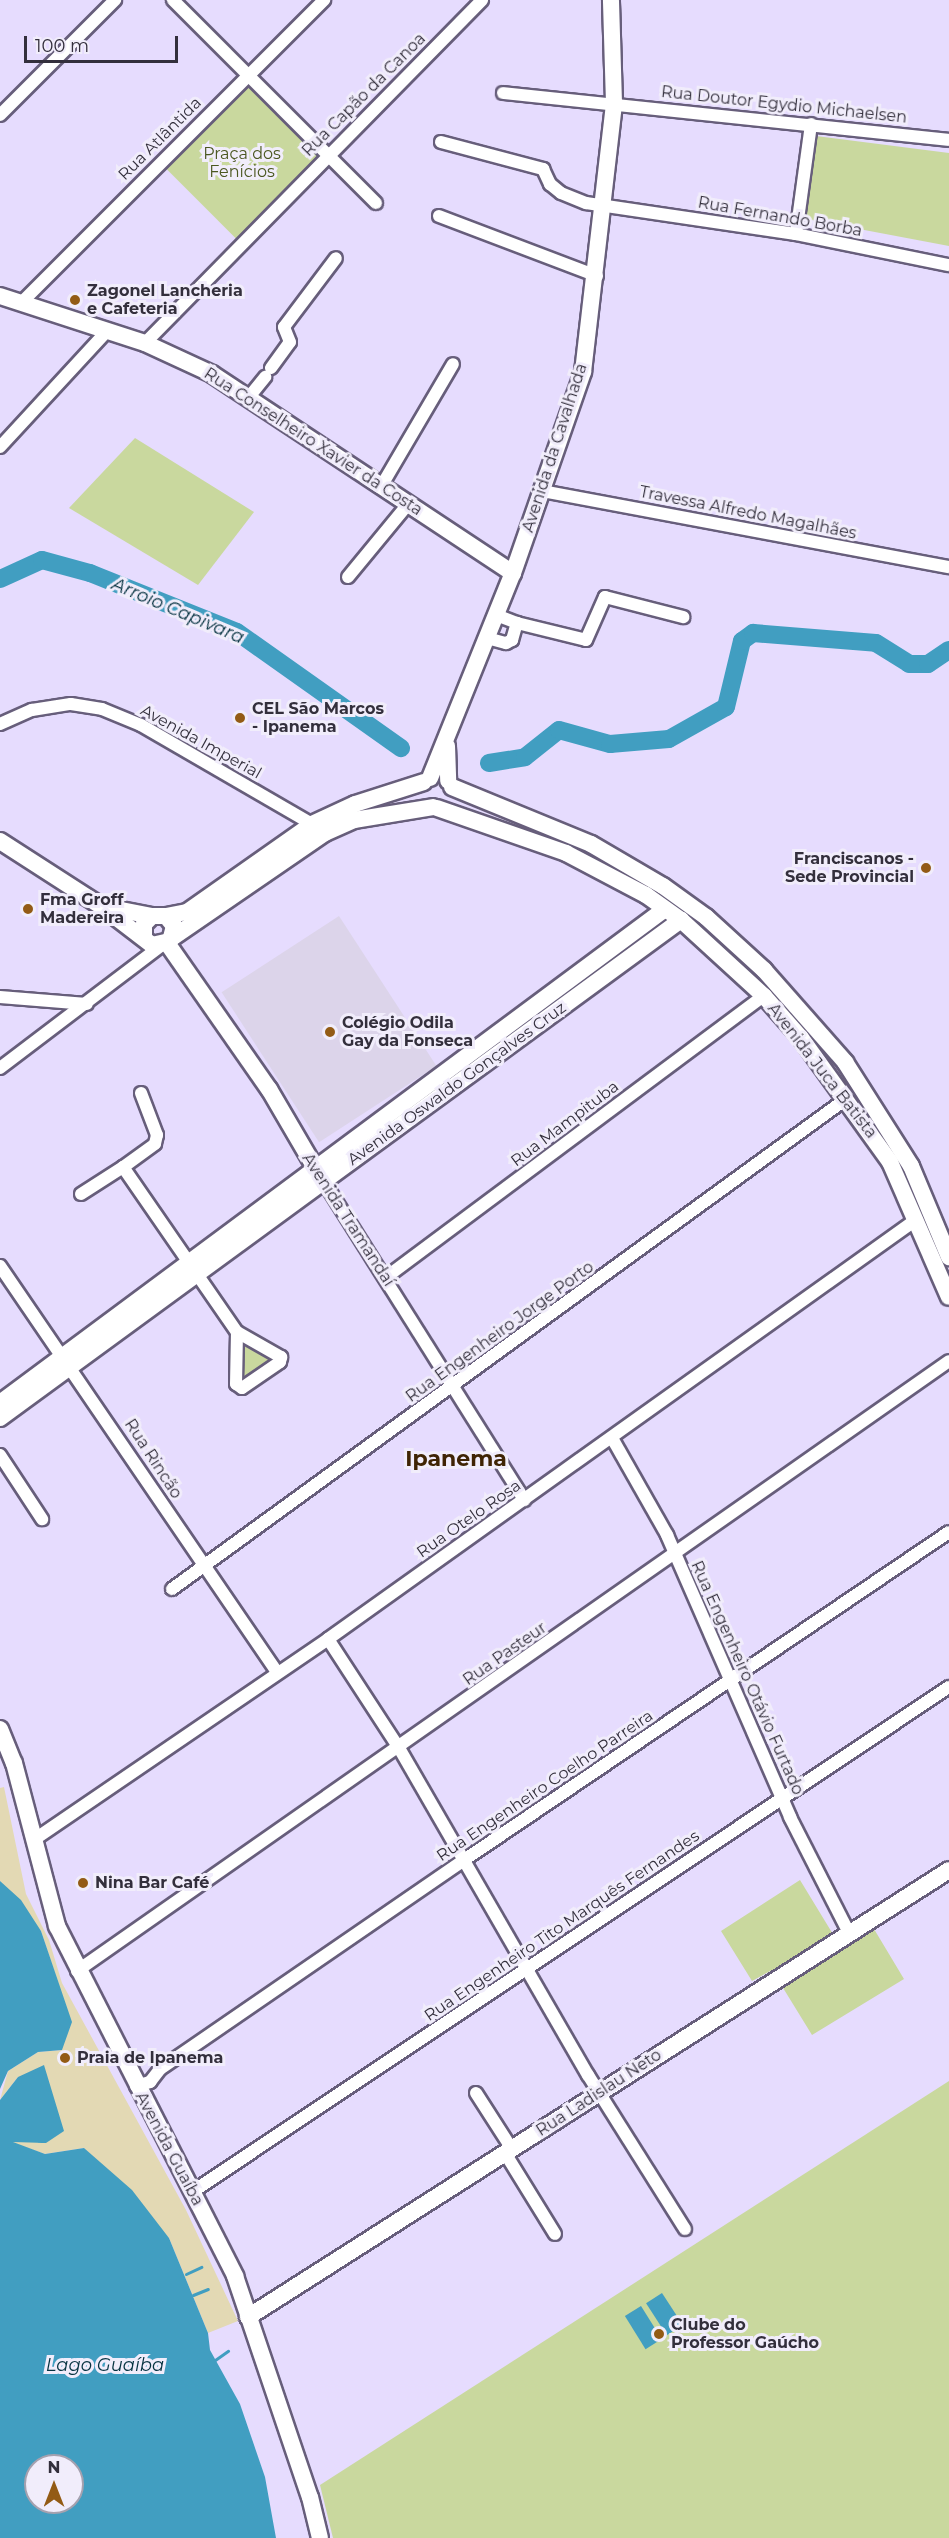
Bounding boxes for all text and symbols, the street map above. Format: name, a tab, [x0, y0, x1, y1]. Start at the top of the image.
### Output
scale bar	[27, 24, 182, 62]
street label: Rua Capão da Canoa	[298, 29, 430, 161]
text: 100 m	[35, 35, 89, 57]
street label: Rua Doutor Egydio Michaelsen	[660, 83, 908, 127]
street label: Rua Atlântida	[115, 94, 205, 184]
park label: Praça dos Fenícios	[203, 144, 281, 182]
street label: Rua Fernando Borba	[696, 193, 864, 241]
place label: Zagonel Lancheria e Cafeteria	[87, 281, 243, 319]
marker: Zagonel Lancheria e Cafeteria	[68, 293, 82, 307]
street label: Avenida da Cavalhada	[519, 361, 591, 535]
street label: Rua Conselheiro Xavier da Costa	[200, 364, 426, 520]
street label: Travessa Alfredo Magalhães	[638, 483, 858, 543]
water label: Arroio Capivara	[109, 573, 247, 649]
place label: CEL São Marcos - Ipanema	[252, 699, 384, 737]
street label: Avenida Imperial	[137, 701, 265, 783]
marker: CEL São Marcos - Ipanema	[233, 711, 247, 725]
place label: Franciscanos - Sede Provincial	[785, 849, 914, 887]
marker: Franciscanos - Sede Provincial	[919, 861, 933, 875]
place label: Fma Groff Madereira	[40, 890, 124, 928]
marker: Fma Groff Madereira	[21, 902, 35, 916]
street label: Avenida Oswaldo Gonçalves Cruz	[344, 998, 570, 1170]
street label: Avenida Juca Batista	[763, 1000, 881, 1142]
place label: Colégio Odila Gay da Fonseca	[342, 1013, 473, 1051]
marker: Colégio Odila Gay da Fonseca	[323, 1025, 337, 1039]
street label: Rua Mampituba	[507, 1077, 623, 1171]
street label: Avenida Tramandaí	[298, 1150, 398, 1290]
street label: Rua Engenheiro Jorge Porto	[402, 1257, 598, 1407]
street label: Rua Rincão	[120, 1416, 186, 1502]
district label: Ipanema	[405, 1446, 507, 1472]
street label: Rua Otelo Rosa	[413, 1476, 525, 1562]
street label: Rua Engenheiro Otávio Furtado	[687, 1558, 807, 1798]
street label: Rua Pasteur	[460, 1618, 550, 1690]
street label: Rua Engenheiro Coelho Parreira	[433, 1706, 657, 1866]
street label: Rua Engenheiro Tito Marquês Fernandes	[421, 1827, 703, 2025]
place label: Nina Bar Café	[95, 1873, 209, 1893]
marker: Nina Bar Café	[76, 1876, 90, 1890]
street label: Rua Ladislau Neto	[533, 2045, 665, 2141]
place label: Praia de Ipanema	[77, 2048, 223, 2068]
marker: Praia de Ipanema	[58, 2051, 72, 2065]
street label: Avenida Guaíba	[131, 2089, 207, 2209]
place label: Clube do Professor Gaúcho	[671, 2315, 819, 2353]
marker: Clube do Professor Gaúcho	[652, 2327, 666, 2341]
water label: Lago Guaíba	[46, 2354, 164, 2376]
north arrow	[24, 2454, 84, 2514]
text: N	[48, 2458, 60, 2477]

